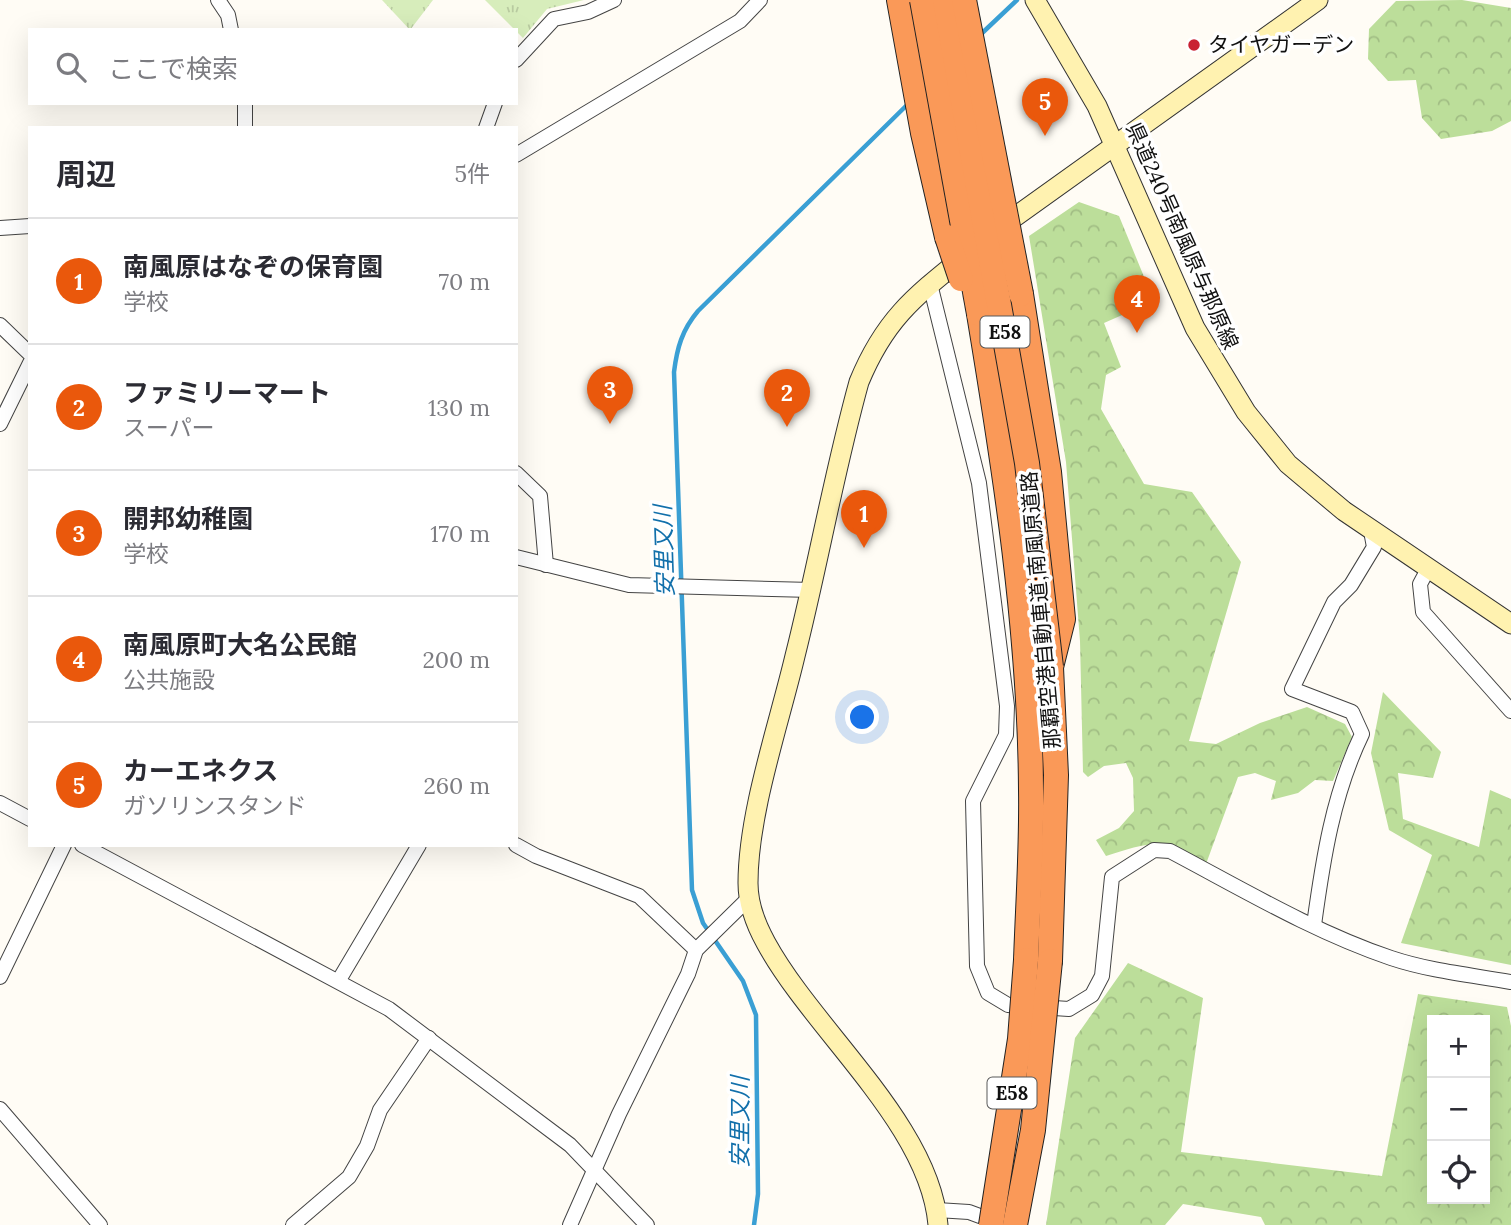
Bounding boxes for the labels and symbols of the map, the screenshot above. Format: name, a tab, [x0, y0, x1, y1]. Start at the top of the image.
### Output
place label: タイヤガーデン	[1208, 31, 1354, 58]
marker: タイヤガーデン	[1186, 37, 1202, 53]
pin: 5	[1022, 78, 1068, 136]
street label: 県道240号南風原与那原線	[1121, 119, 1243, 353]
pin: 4	[1114, 275, 1160, 333]
road number: E58	[981, 316, 1030, 348]
pin: 3	[587, 366, 633, 424]
pin: 2	[764, 369, 810, 427]
street label: 那覇空港自動車道;南風原道路	[1015, 470, 1066, 750]
pin: 1	[841, 490, 887, 548]
water label: 安里又川	[647, 502, 680, 597]
your location	[845, 700, 879, 734]
water label: 安里又川	[725, 1073, 754, 1168]
road number: E58	[988, 1078, 1036, 1108]

